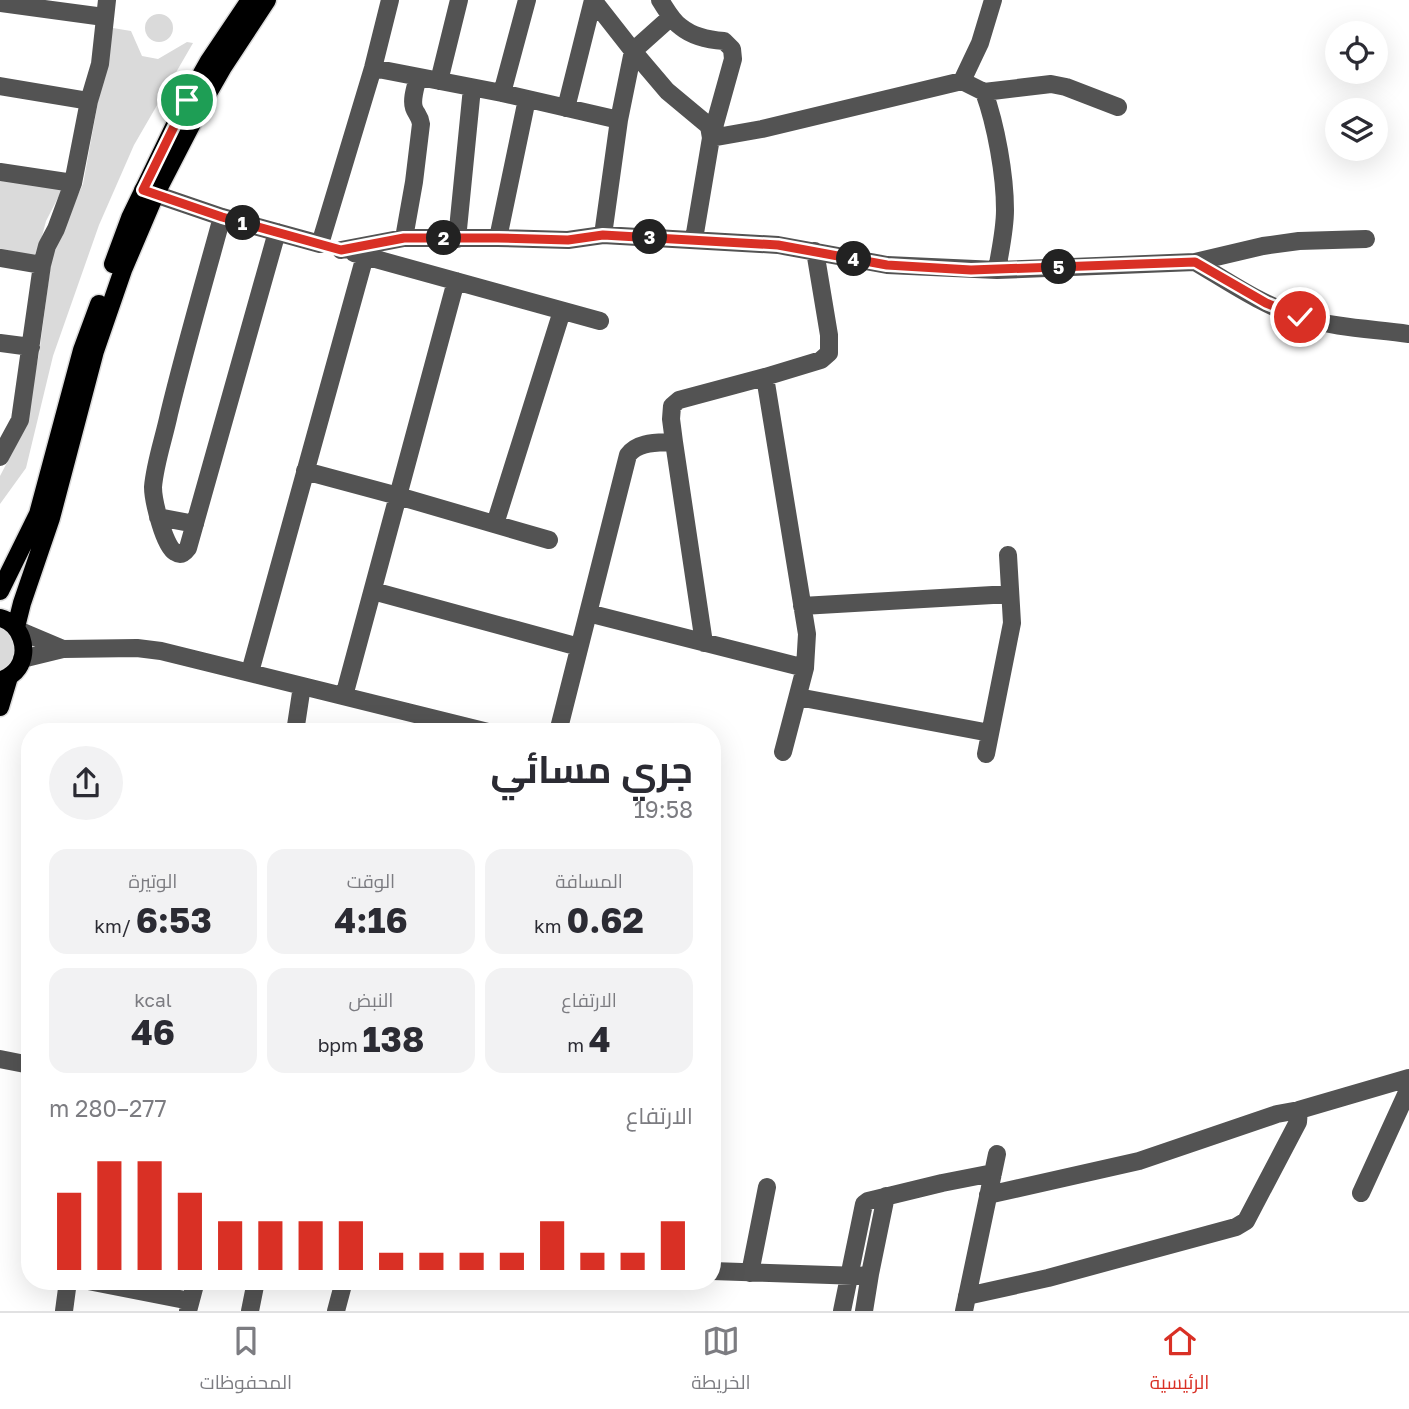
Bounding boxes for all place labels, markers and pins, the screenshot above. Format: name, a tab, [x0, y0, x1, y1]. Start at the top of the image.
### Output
pin	[157, 70, 217, 130]
pin: 1	[226, 206, 260, 241]
pin: 3	[632, 219, 668, 254]
pin: 2	[426, 220, 462, 256]
pin: 4	[836, 242, 872, 276]
pin: 5	[1042, 250, 1076, 284]
pin	[1270, 287, 1330, 347]

